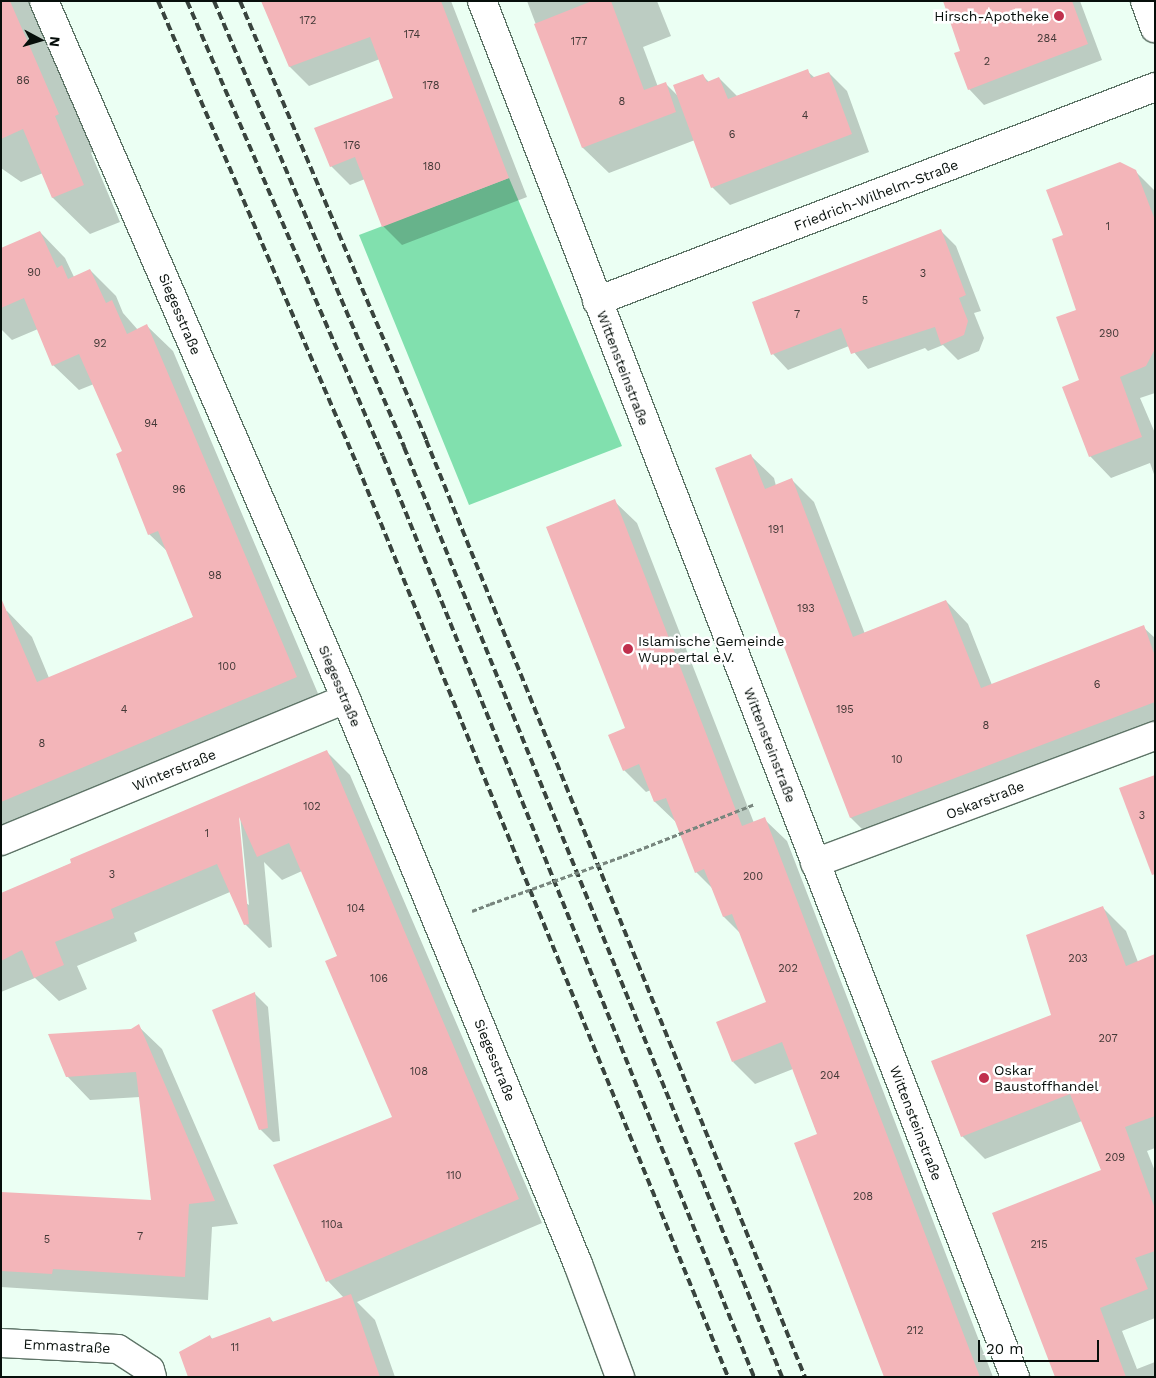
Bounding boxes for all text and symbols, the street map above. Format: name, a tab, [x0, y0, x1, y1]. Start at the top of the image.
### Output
place label: Hirsch-Apotheke	[934, 8, 1049, 24]
marker: Hirsch-Apotheke	[1053, 10, 1065, 22]
house number: 172	[300, 14, 316, 28]
north arrow	[15, 15, 65, 65]
house number: 174	[404, 28, 420, 42]
house number: 284	[1037, 32, 1057, 46]
house number: 177	[571, 35, 587, 49]
text: N	[46, 36, 63, 48]
house number: 2	[984, 55, 990, 69]
house number: 86	[16, 74, 30, 88]
house number: 178	[422, 79, 440, 93]
house number: 8	[619, 95, 625, 109]
house number: 4	[802, 109, 808, 123]
house number: 6	[729, 128, 735, 142]
house number: 176	[344, 139, 360, 153]
street label: Friedrich-Wilhelm-Straße	[792, 156, 960, 234]
house number: 180	[423, 160, 441, 174]
house number: 1	[1106, 220, 1110, 234]
house number: 90	[27, 266, 41, 280]
house number: 3	[920, 267, 926, 281]
street label: Siegesstraße	[155, 271, 205, 357]
house number: 5	[862, 294, 868, 308]
street label: Wittensteinstraße	[593, 308, 653, 428]
house number: 7	[794, 308, 800, 322]
house number: 290	[1099, 327, 1119, 341]
house number: 92	[93, 337, 107, 351]
house number: 94	[144, 417, 158, 431]
house number: 96	[172, 483, 186, 497]
house number: 191	[768, 523, 784, 537]
house number: 98	[208, 569, 222, 583]
house number: 193	[797, 602, 815, 616]
place label: Islamische Gemeinde Wuppertal e.V.	[638, 633, 784, 666]
street label: Siegesstraße	[315, 643, 365, 729]
marker: Islamische Gemeinde Wuppertal e.V.	[622, 643, 634, 655]
house number: 100	[218, 660, 236, 674]
house number: 6	[1094, 678, 1100, 692]
street label: Wittensteinstraße	[740, 685, 800, 805]
house number: 4	[121, 703, 127, 717]
house number: 195	[836, 703, 854, 717]
house number: 8	[983, 719, 989, 733]
house number: 8	[39, 737, 45, 751]
street label: Winterstraße	[130, 746, 218, 794]
house number: 10	[891, 753, 903, 767]
street label: Oskarstraße	[944, 777, 1026, 823]
house number: 102	[303, 800, 321, 814]
house number: 3	[1139, 809, 1145, 823]
house number: 1	[205, 827, 209, 841]
house number: 3	[109, 868, 115, 882]
house number: 200	[743, 870, 763, 884]
house number: 104	[347, 902, 365, 916]
house number: 203	[1068, 952, 1088, 966]
house number: 202	[778, 962, 798, 976]
house number: 106	[370, 972, 388, 986]
street label: Siegesstraße	[471, 1017, 519, 1103]
house number: 207	[1098, 1032, 1118, 1046]
place label: Oskar Baustoffhandel	[994, 1062, 1099, 1094]
street label: Wittensteinstraße	[886, 1063, 946, 1183]
house number: 108	[410, 1065, 428, 1079]
house number: 204	[820, 1069, 840, 1083]
marker: Oskar Baustoffhandel	[978, 1072, 990, 1084]
house number: 209	[1105, 1151, 1125, 1165]
house number: 110	[446, 1169, 462, 1183]
house number: 208	[853, 1190, 873, 1204]
house number: 110a	[321, 1218, 343, 1232]
house number: 7	[137, 1230, 143, 1244]
house number: 5	[44, 1233, 50, 1247]
house number: 215	[1030, 1238, 1048, 1252]
house number: 212	[906, 1324, 924, 1338]
scale bar	[981, 1330, 1102, 1362]
street label: Emmastraße	[23, 1335, 111, 1357]
text: 20 m	[986, 1340, 1024, 1358]
house number: 11	[231, 1341, 239, 1355]

